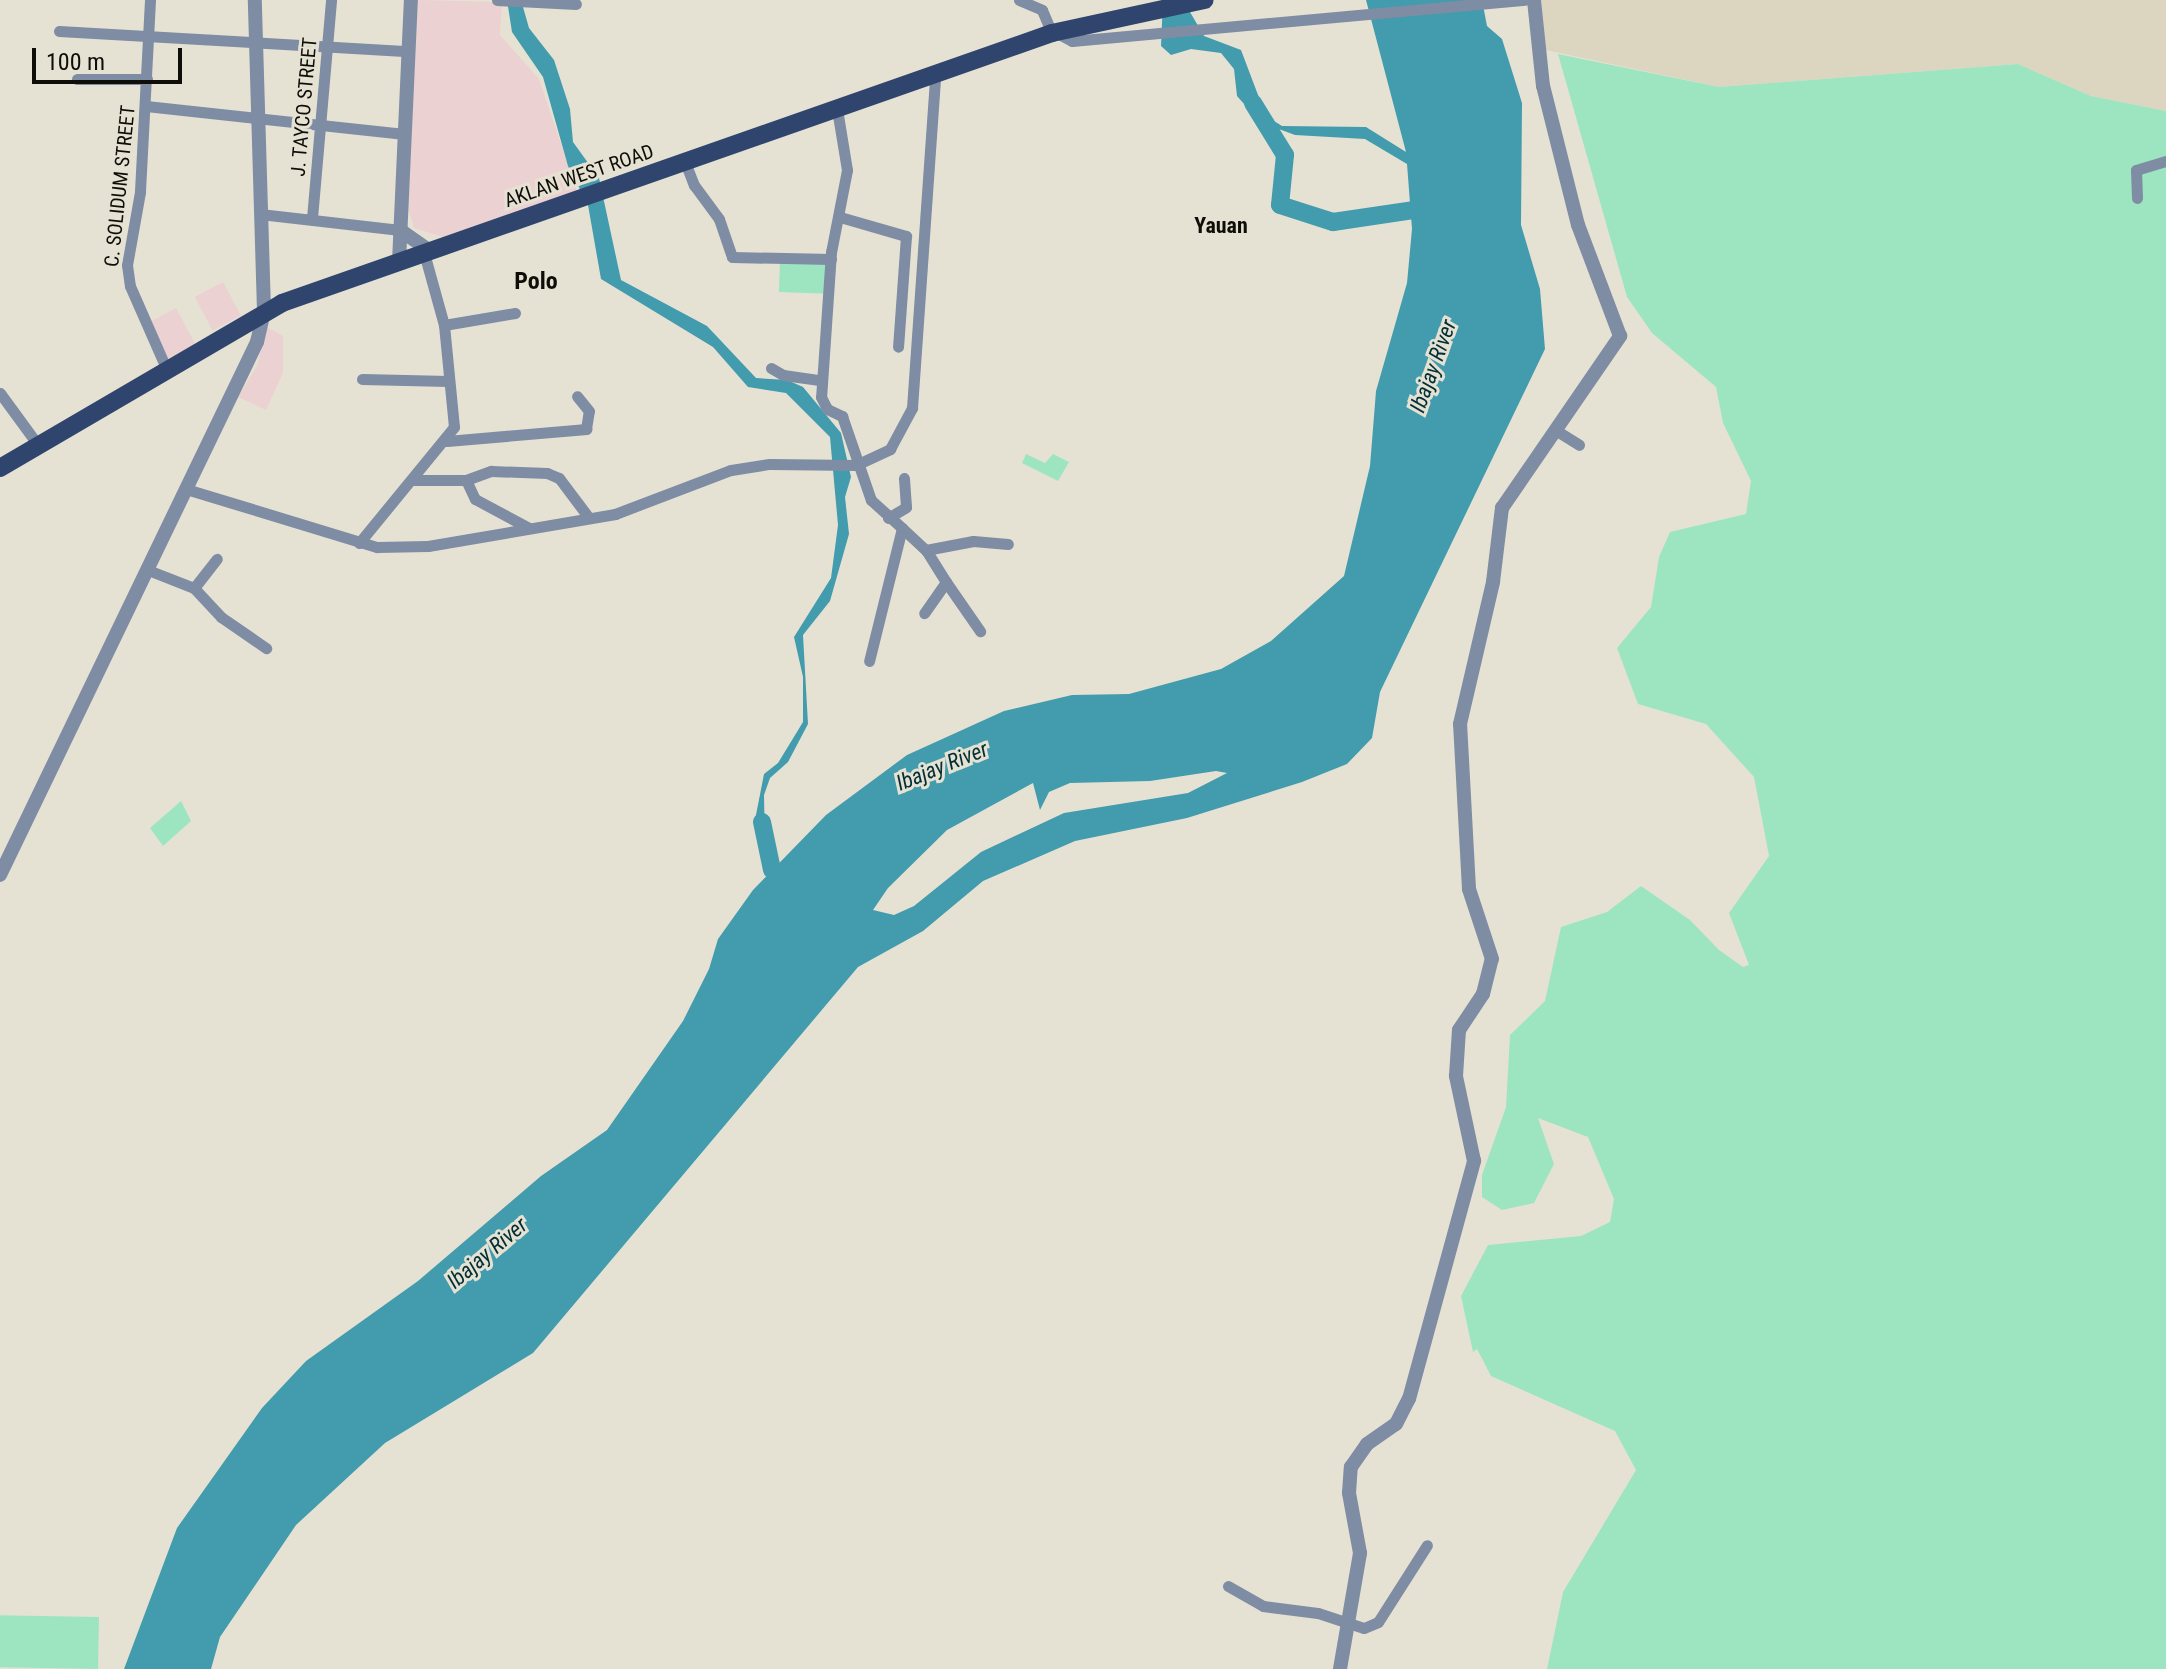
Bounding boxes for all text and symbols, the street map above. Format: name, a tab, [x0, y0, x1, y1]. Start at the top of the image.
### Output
scale bar	[36, 32, 186, 82]
street label: J. TAYCO STREET	[286, 36, 322, 178]
text: 100 m	[46, 48, 105, 76]
street label: C. SOLIDUM STREET	[100, 104, 140, 268]
street label: AKLAN WEST ROAD	[501, 139, 657, 213]
district label: Yauan	[1194, 213, 1248, 239]
district label: Polo	[514, 268, 558, 296]
water label: Ibajay River	[1404, 316, 1462, 416]
water label: Ibajay River	[892, 736, 992, 796]
water label: Ibajay River	[442, 1212, 532, 1294]

